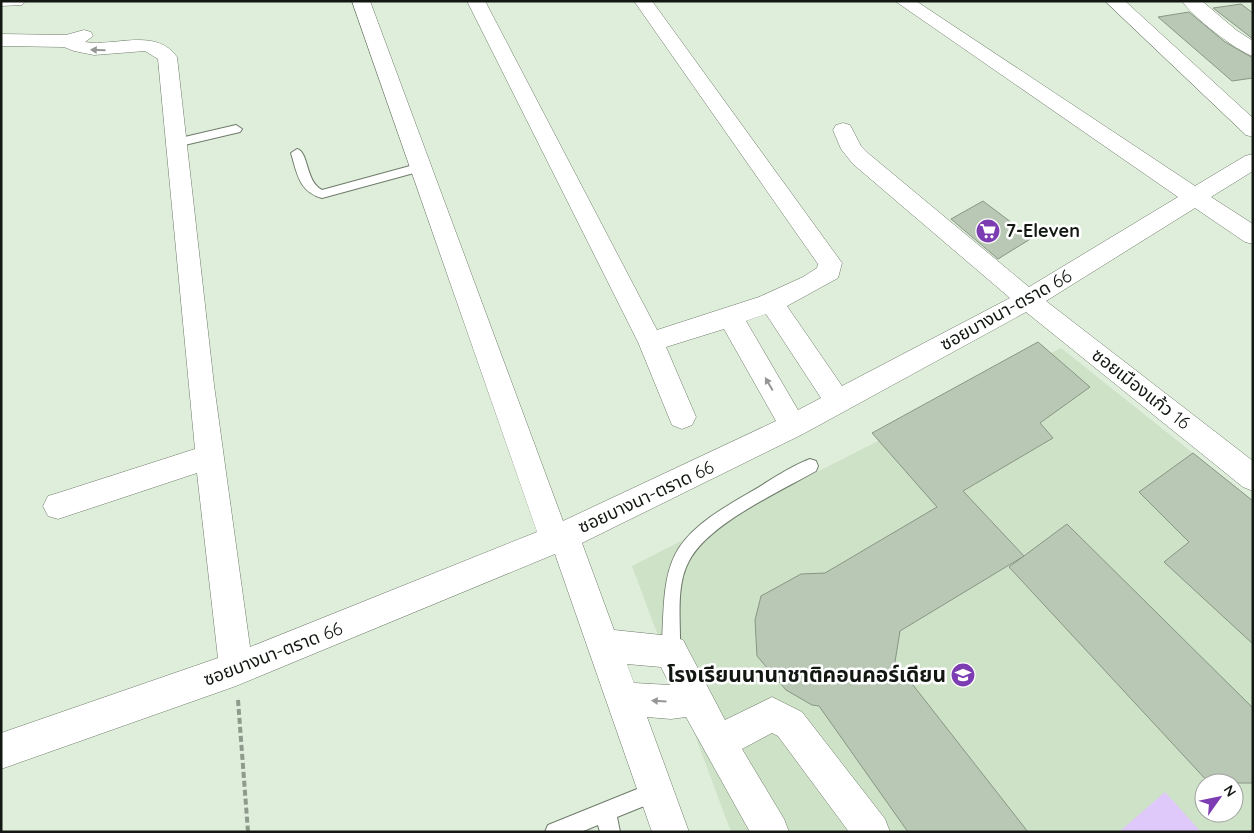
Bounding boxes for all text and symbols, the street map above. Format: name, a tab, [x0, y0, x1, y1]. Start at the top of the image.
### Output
one-way arrow	[89, 46, 105, 54]
supermarket icon: 7-Eleven	[975, 218, 1001, 244]
place label: 7-Eleven	[1006, 219, 1080, 242]
street label: ซอยบางนา-ตราด 66	[936, 264, 1076, 355]
street label: ซอยเมืองแก้ว 16	[1088, 343, 1195, 434]
one-way arrow	[764, 378, 773, 391]
street label: ซอยบางนา-ตราด 66	[574, 455, 718, 538]
street label: ซอยบางนา-ตราด 66	[200, 616, 346, 691]
place label: โรงเรียนนานาชาติคอนคอร์เดียน	[667, 661, 946, 687]
school or university icon: โรงเรียนนานาชาติคอนคอร์เดียน	[950, 662, 976, 688]
one-way arrow	[651, 697, 667, 705]
north arrow	[1194, 773, 1244, 823]
text: N	[1220, 782, 1240, 800]

